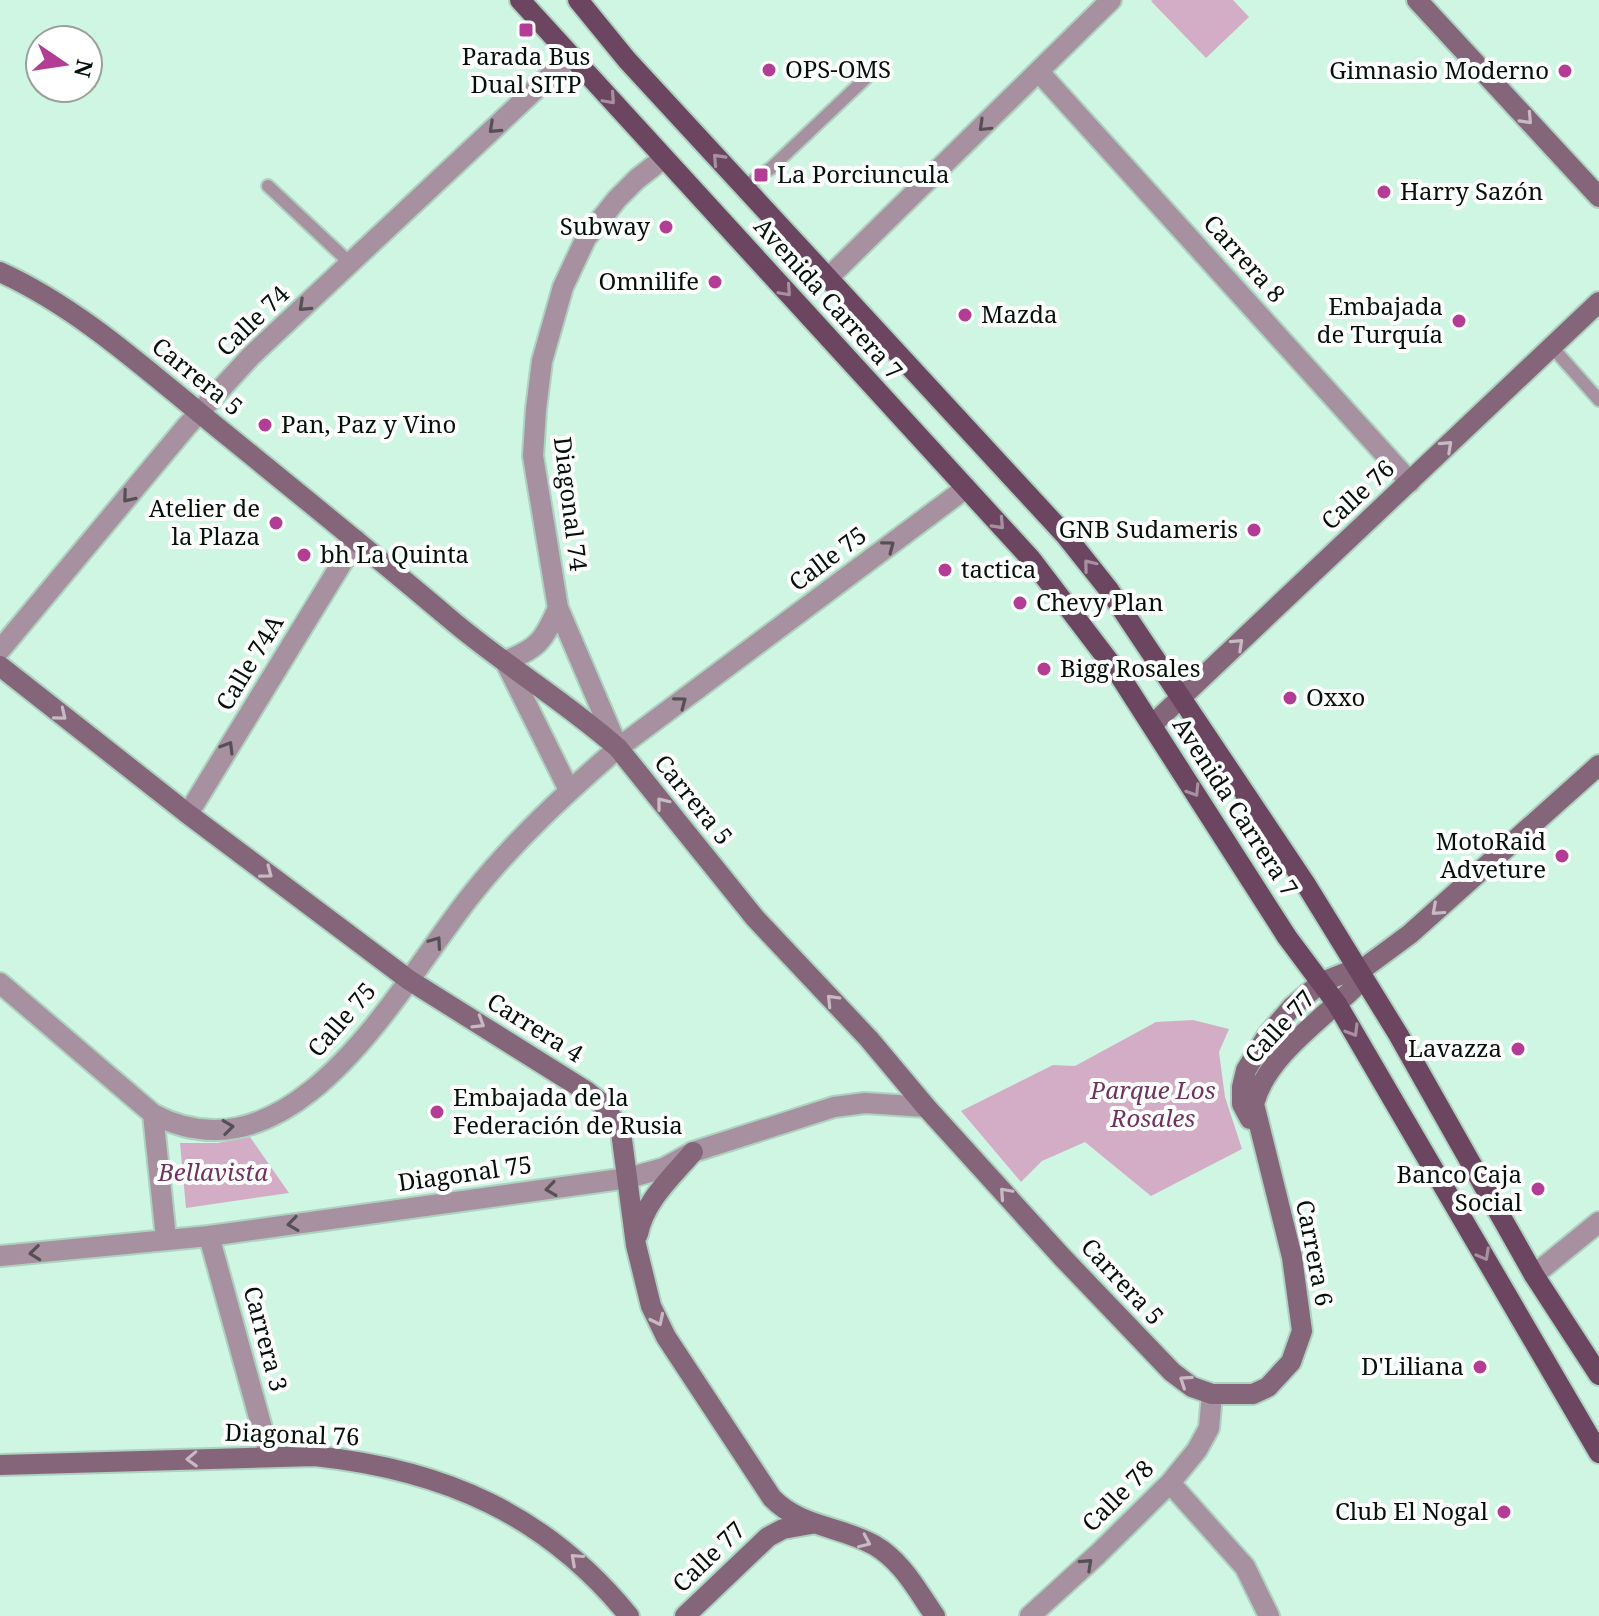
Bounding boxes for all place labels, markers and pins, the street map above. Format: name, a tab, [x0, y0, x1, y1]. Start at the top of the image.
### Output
marker: Parada Bus Dual SITP	[517, 21, 535, 39]
place label: Parada Bus Dual SITP	[462, 39, 590, 100]
place label: OPS-OMS	[785, 52, 891, 85]
place label: Gimnasio Moderno	[1329, 53, 1549, 86]
marker: OPS-OMS	[760, 61, 778, 79]
marker: Gimnasio Moderno	[1556, 62, 1574, 80]
place label: La Porciuncula	[777, 157, 950, 190]
marker: La Porciuncula	[752, 166, 770, 184]
place label: Harry Sazón	[1400, 174, 1543, 207]
marker: Harry Sazón	[1375, 183, 1393, 201]
place label: Subway	[560, 209, 650, 242]
marker: Subway	[657, 218, 675, 236]
place label: Omnilife	[599, 264, 699, 297]
marker: Omnilife	[706, 273, 724, 291]
place label: Embajada de Turquía	[1317, 289, 1443, 350]
place label: Mazda	[981, 297, 1058, 330]
marker: Mazda	[956, 306, 974, 324]
marker: Embajada de Turquía	[1450, 312, 1468, 330]
place label: Pan, Paz y Vino	[281, 407, 456, 440]
marker: Pan, Paz y Vino	[256, 416, 274, 434]
place label: Atelier de la Plaza	[149, 491, 260, 552]
place label: GNB Sudameris	[1059, 512, 1238, 545]
marker: Atelier de la Plaza	[267, 514, 285, 532]
marker: GNB Sudameris	[1245, 521, 1263, 539]
place label: bh La Quinta	[320, 537, 469, 570]
marker: bh La Quinta	[295, 546, 313, 564]
place label: tactica	[961, 552, 1036, 585]
marker: tactica	[936, 561, 954, 579]
place label: Chevy Plan	[1036, 585, 1163, 618]
marker: Chevy Plan	[1011, 594, 1029, 612]
place label: Bigg Rosales	[1060, 651, 1200, 684]
marker: Bigg Rosales	[1035, 660, 1053, 678]
place label: Oxxo	[1306, 680, 1365, 713]
marker: Oxxo	[1281, 689, 1299, 707]
place label: MotoRaid Adveture	[1436, 824, 1546, 885]
marker: MotoRaid Adveture	[1553, 847, 1571, 865]
place label: Lavazza	[1408, 1031, 1502, 1064]
marker: Lavazza	[1509, 1040, 1527, 1058]
place label: Embajada de la Federación de Rusia	[453, 1080, 683, 1141]
marker: Embajada de la Federación de Rusia	[428, 1103, 446, 1121]
place label: Banco Caja Social	[1396, 1157, 1523, 1218]
marker: Banco Caja Social	[1529, 1180, 1547, 1198]
place label: D'Liliana	[1361, 1349, 1464, 1382]
marker: D'Liliana	[1471, 1358, 1489, 1376]
place label: Club El Nogal	[1335, 1494, 1489, 1527]
marker: Club El Nogal	[1495, 1503, 1513, 1521]

